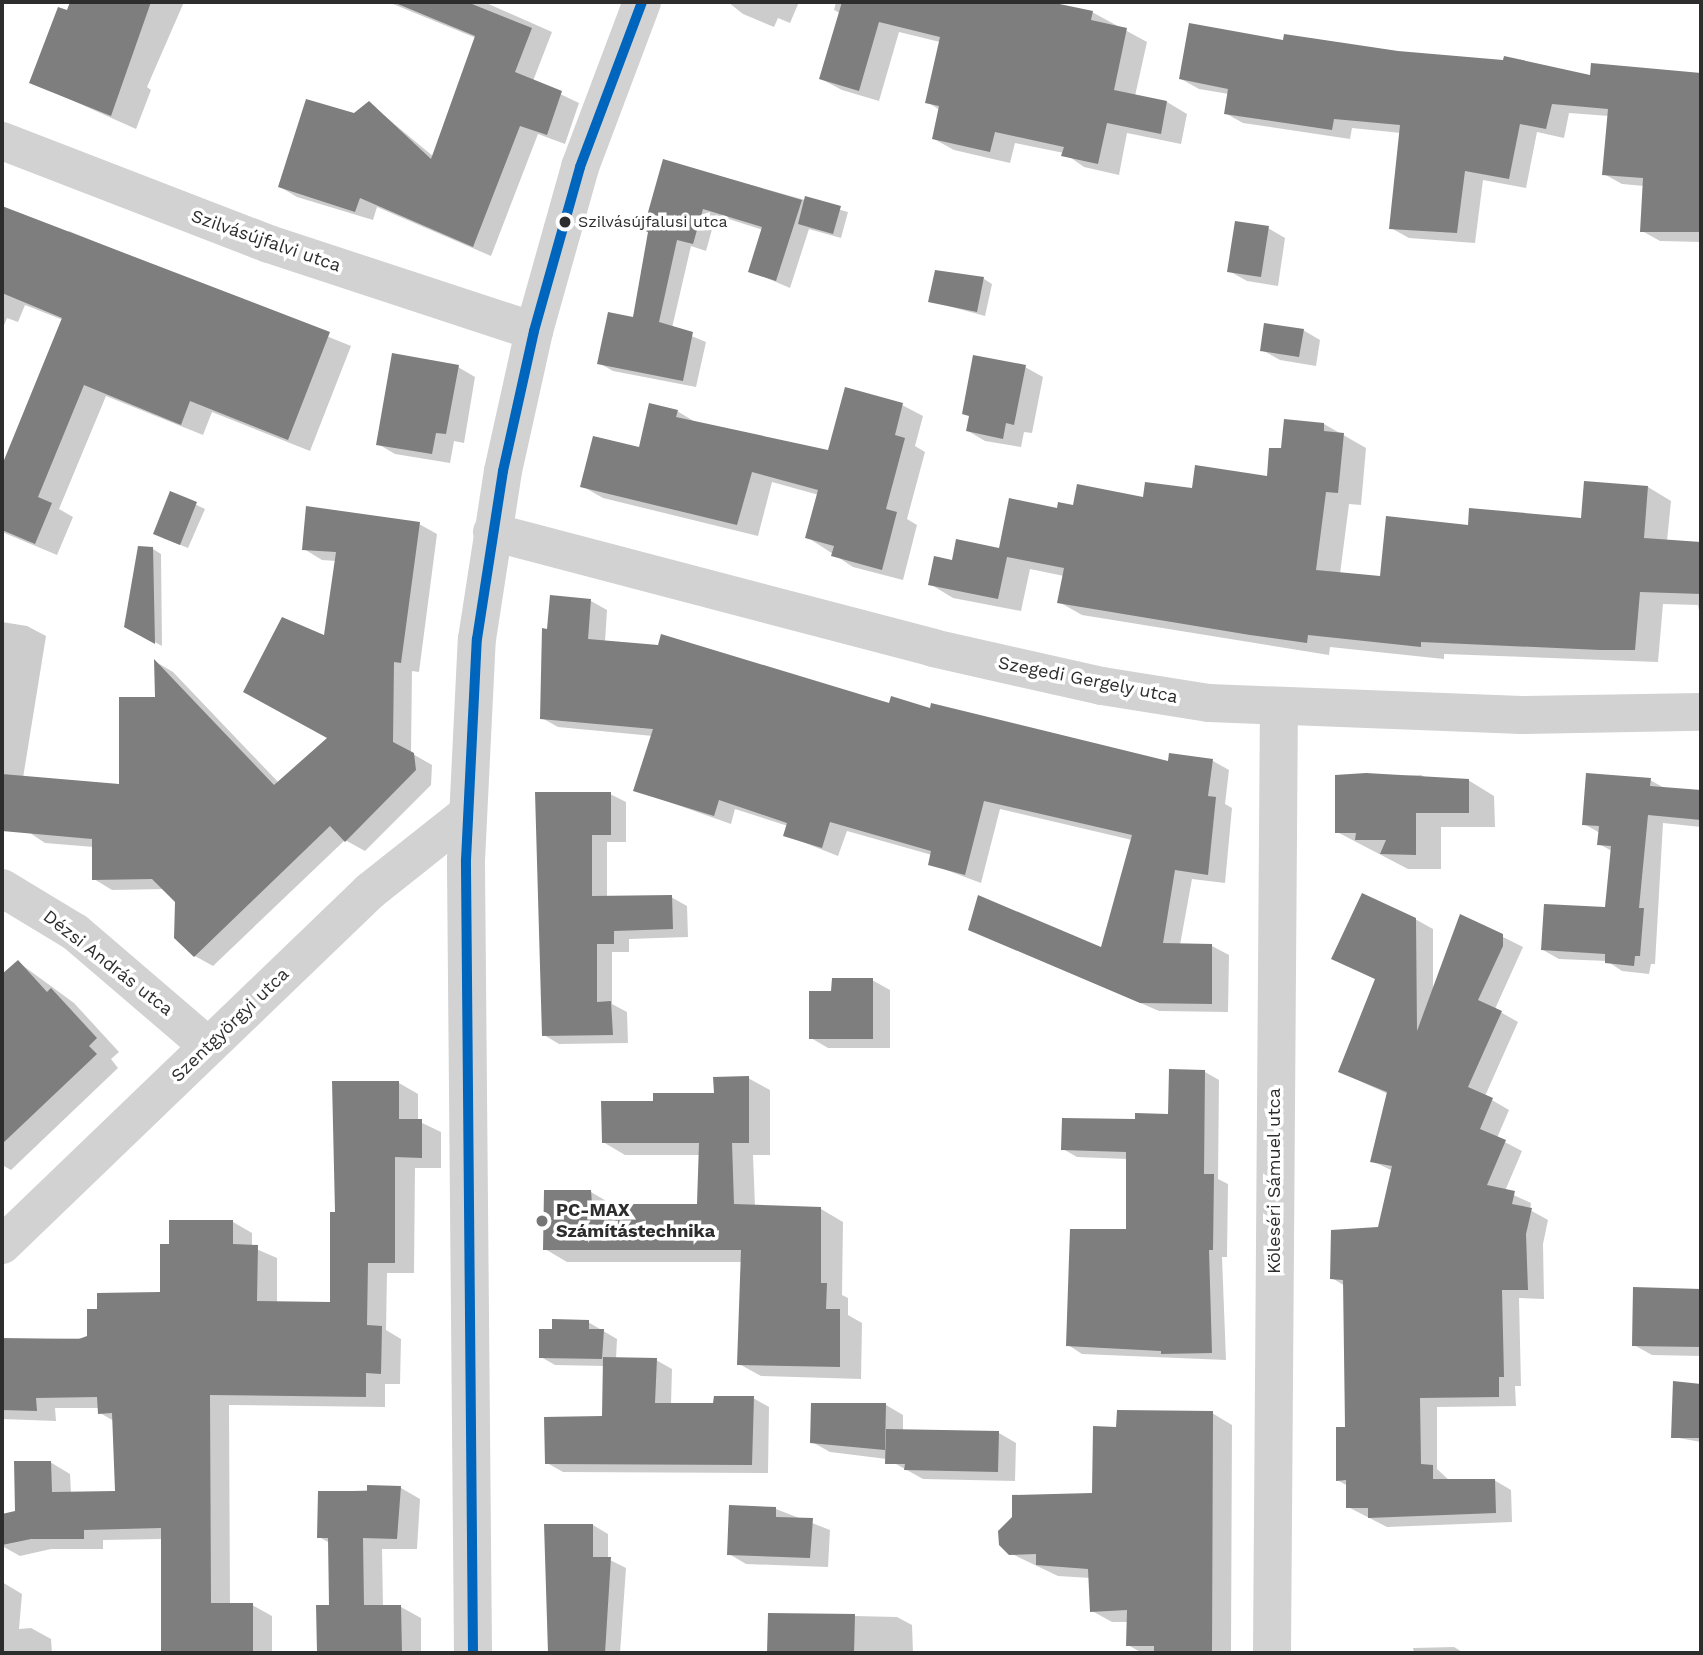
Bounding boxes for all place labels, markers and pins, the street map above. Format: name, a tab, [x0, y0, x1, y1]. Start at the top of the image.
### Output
place label: Szilvásújfalusi utca	[578, 212, 728, 232]
marker: Szilvásújfalusi utca	[558, 215, 572, 229]
place label: PC-MAX Számítástechnika	[556, 1200, 715, 1242]
marker: PC-MAX Számítástechnika	[534, 1213, 550, 1229]

